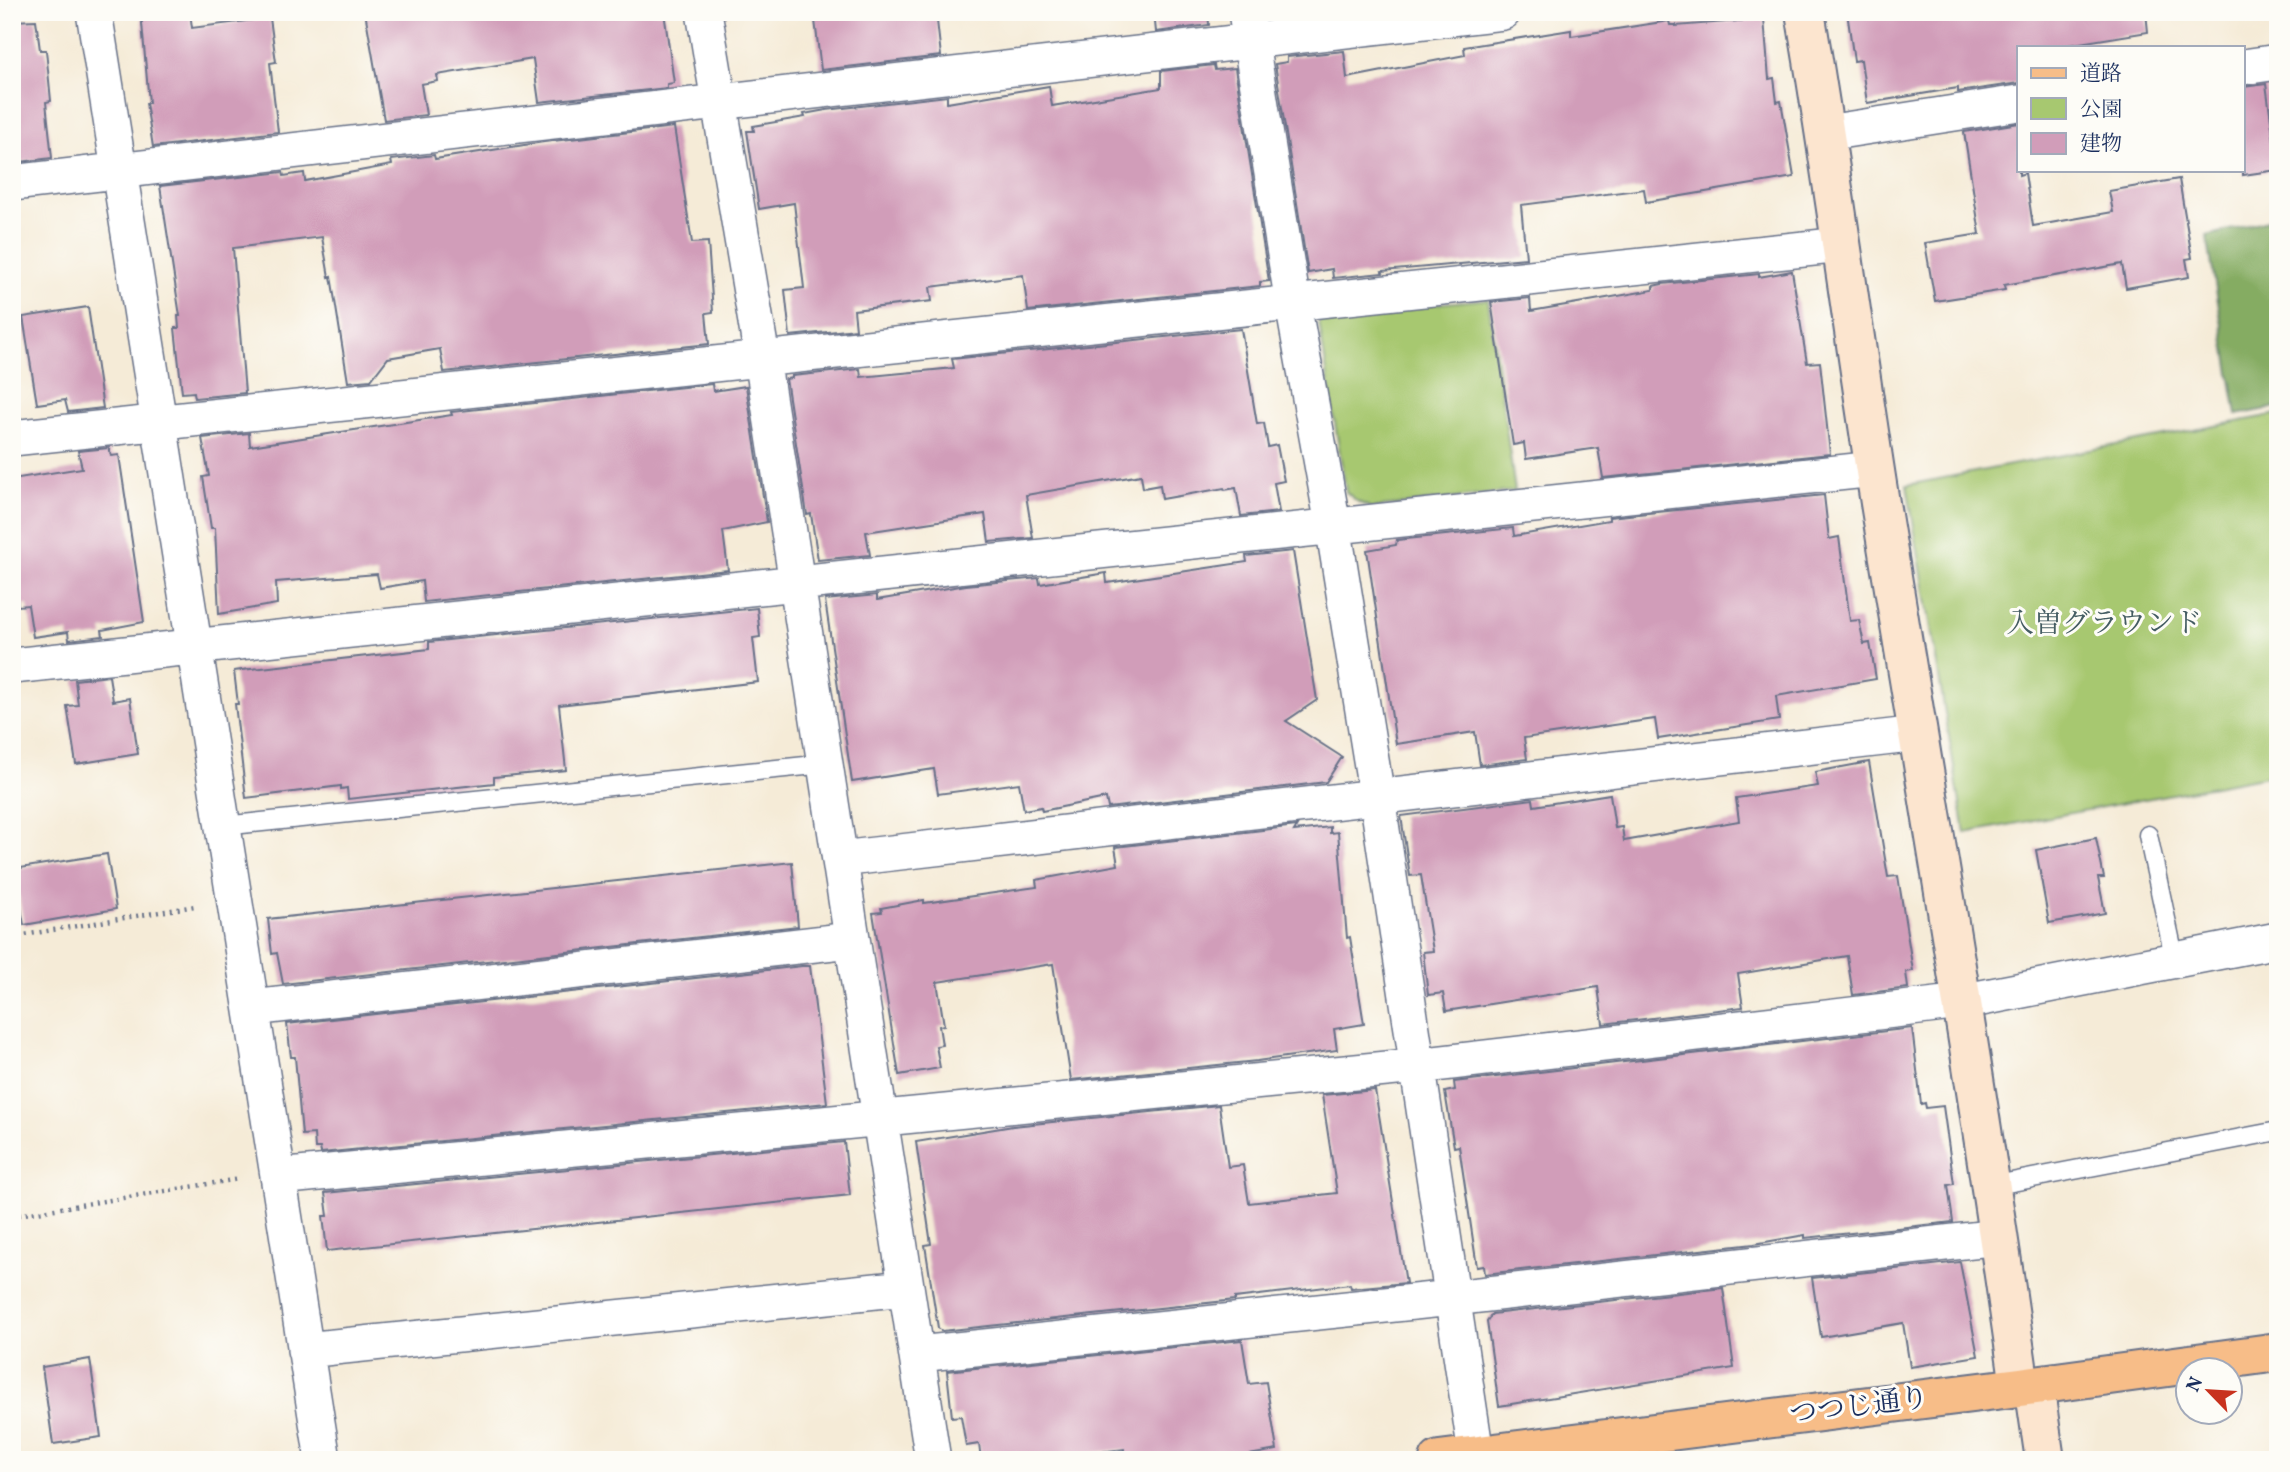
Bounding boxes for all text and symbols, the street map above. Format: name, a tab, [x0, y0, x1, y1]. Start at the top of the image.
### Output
legend	[2017, 46, 2244, 172]
text: 道路	[2080, 60, 2122, 89]
text: 公園	[2080, 96, 2122, 125]
text: 建物	[2080, 130, 2122, 159]
park label: 入曽グラウンド	[2006, 605, 2202, 644]
north arrow	[2174, 1356, 2244, 1426]
text: N	[2181, 1373, 2210, 1396]
street label: つつじ通り	[1787, 1379, 1931, 1435]

